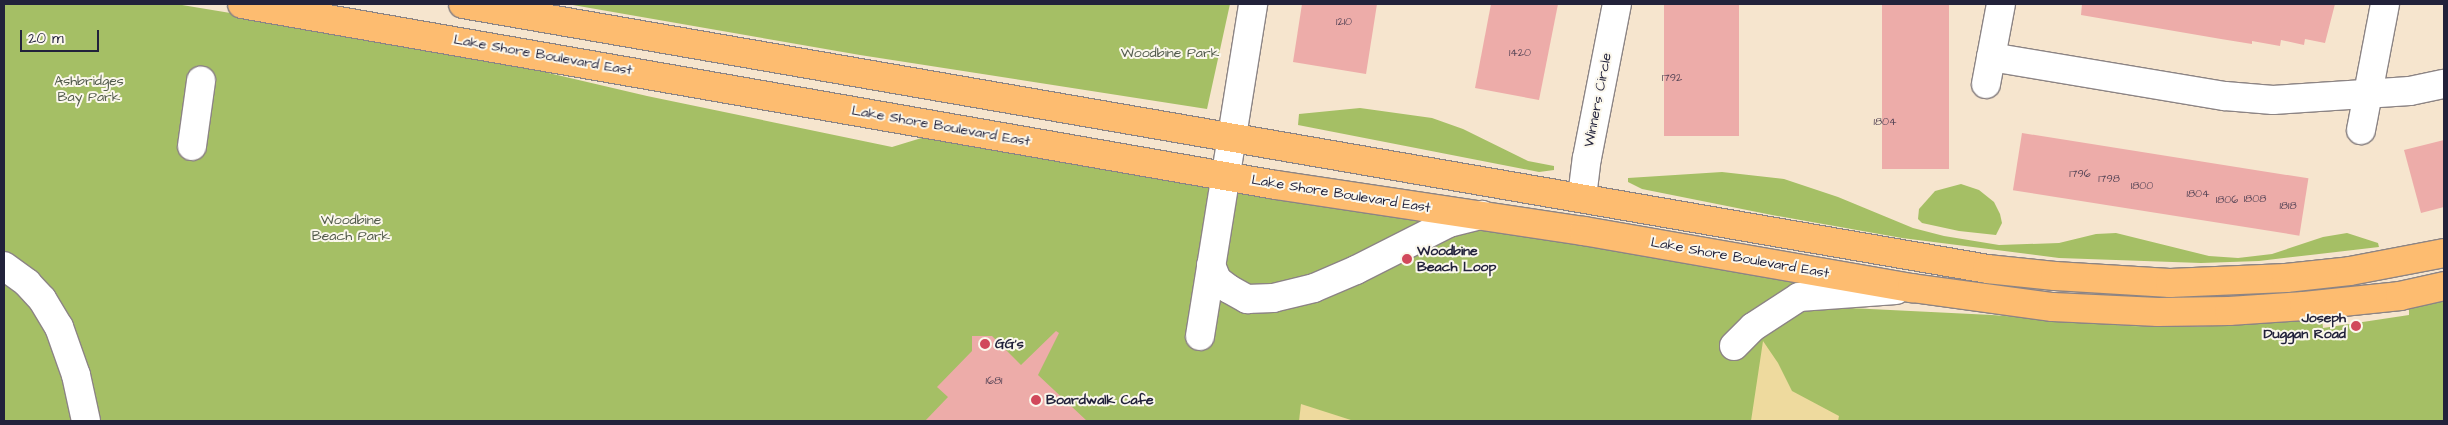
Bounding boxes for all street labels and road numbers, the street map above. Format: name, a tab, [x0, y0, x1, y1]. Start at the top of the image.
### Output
street label: Lake Shore Boulevard East	[452, 31, 634, 79]
street label: Winners Circle	[1581, 51, 1615, 149]
street label: Lake Shore Boulevard East	[850, 102, 1032, 150]
street label: Lake Shore Boulevard East	[1250, 172, 1432, 216]
street label: Lake Shore Boulevard East	[1649, 234, 1831, 282]

